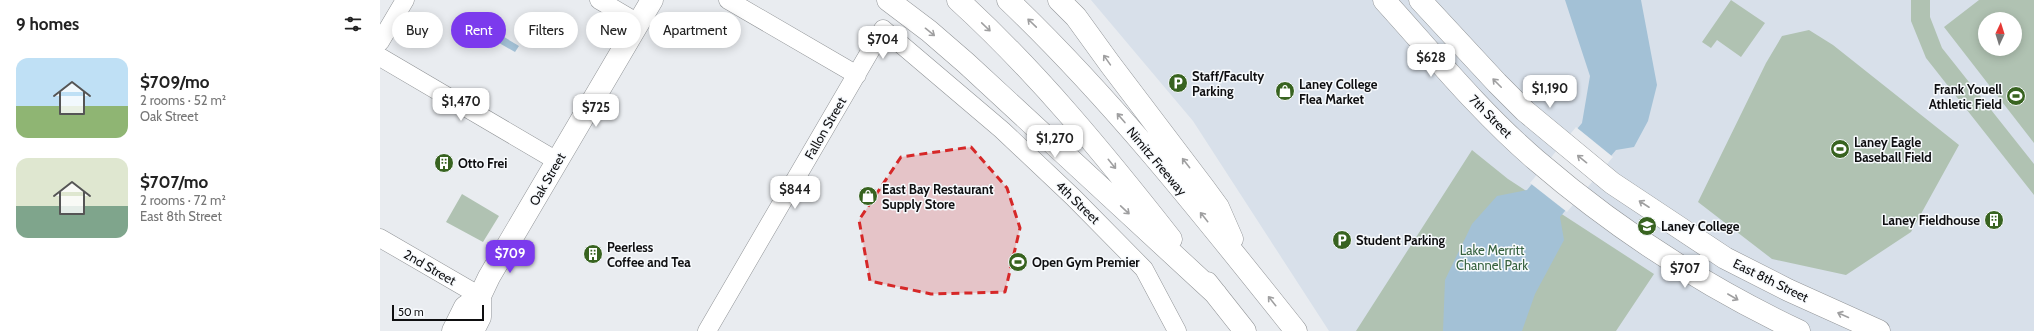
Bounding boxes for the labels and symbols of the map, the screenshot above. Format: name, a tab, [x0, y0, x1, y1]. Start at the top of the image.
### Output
north arrow	[1978, 12, 2022, 56]
one-way arrow	[1027, 18, 1037, 28]
one-way arrow	[981, 22, 991, 32]
pin: $704	[859, 26, 907, 60]
one-way arrow	[924, 28, 935, 36]
pin: $628	[1407, 44, 1455, 78]
one-way arrow	[1102, 55, 1111, 66]
place label: Staff/Faculty Parking	[1192, 68, 1264, 99]
parking icon: Staff/Faculty Parking	[1167, 72, 1189, 94]
pin: $1,190	[1517, 75, 1583, 109]
place label: Laney College Flea Market	[1299, 76, 1378, 107]
one-way arrow	[1492, 78, 1502, 88]
shop icon: Laney College Flea Market	[1274, 80, 1296, 102]
place label: Frank Youell Athletic Field	[1929, 81, 2003, 112]
sports icon: Frank Youell Athletic Field	[2005, 85, 2027, 107]
pin: $1,470	[428, 88, 494, 122]
street label: 7th Street	[1466, 91, 1516, 141]
pin: $725	[572, 94, 620, 128]
street label: Fallon Street	[801, 94, 850, 162]
one-way arrow	[1116, 113, 1125, 123]
street label: Nimitz Freeway	[1124, 123, 1191, 199]
pin: $1,270	[1022, 125, 1088, 159]
place label: Laney Eagle Baseball Field	[1854, 134, 1932, 165]
sports icon: Laney Eagle Baseball Field	[1829, 138, 1851, 160]
street label: Oak Street	[525, 149, 569, 208]
building icon: Otto Frei	[433, 152, 455, 174]
one-way arrow	[1577, 154, 1587, 163]
place label: Otto Frei	[458, 155, 507, 171]
one-way arrow	[1108, 158, 1116, 169]
one-way arrow	[1181, 158, 1190, 169]
pin: $844	[771, 176, 819, 210]
street label: 4th Street	[1053, 177, 1104, 227]
place label: East Bay Restaurant Supply Store	[882, 181, 994, 212]
shop icon: East Bay Restaurant Supply Store	[857, 185, 879, 207]
one-way arrow	[1639, 200, 1650, 209]
one-way arrow	[1120, 205, 1130, 215]
building icon: Laney Fieldhouse	[1983, 209, 2005, 231]
one-way arrow	[1200, 212, 1208, 223]
place label: Laney Fieldhouse	[1882, 212, 1980, 228]
school or university icon: Laney College	[1636, 215, 1658, 237]
place label: Laney College	[1661, 218, 1740, 234]
parking icon: Student Parking	[1331, 229, 1353, 251]
place label: Student Parking	[1356, 232, 1446, 248]
place label: Peerless Coffee and Tea	[607, 239, 691, 270]
pin: $709	[486, 240, 534, 274]
park label: Lake Merritt Channel Park	[1456, 242, 1528, 273]
building icon: Peerless Coffee and Tea	[582, 243, 604, 265]
street label: 2nd Street	[401, 246, 459, 289]
sports icon: Open Gym Premier	[1007, 251, 1029, 273]
place label: Open Gym Premier	[1032, 254, 1140, 270]
pin: $707	[1661, 255, 1709, 289]
street label: East 8th Street	[1731, 255, 1812, 305]
one-way arrow	[1727, 294, 1739, 302]
one-way arrow	[1267, 295, 1276, 306]
scale bar	[392, 303, 484, 322]
one-way arrow	[1838, 311, 1850, 318]

